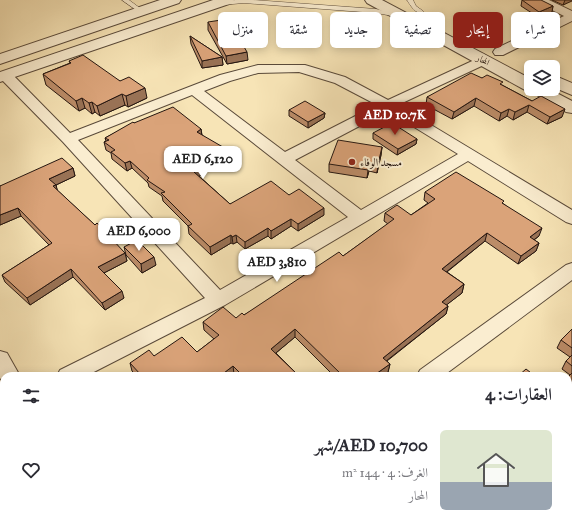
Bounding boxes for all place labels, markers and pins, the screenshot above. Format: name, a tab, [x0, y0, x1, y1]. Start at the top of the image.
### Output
pin: AED 10.7K	[349, 102, 441, 136]
pin: AED 6,120	[157, 146, 249, 180]
place label: مسجد الوفاء	[360, 156, 402, 169]
marker: مسجد الوفاء	[347, 157, 357, 167]
pin: AED 6,000	[93, 218, 185, 252]
pin: AED 3,810	[231, 249, 323, 283]

